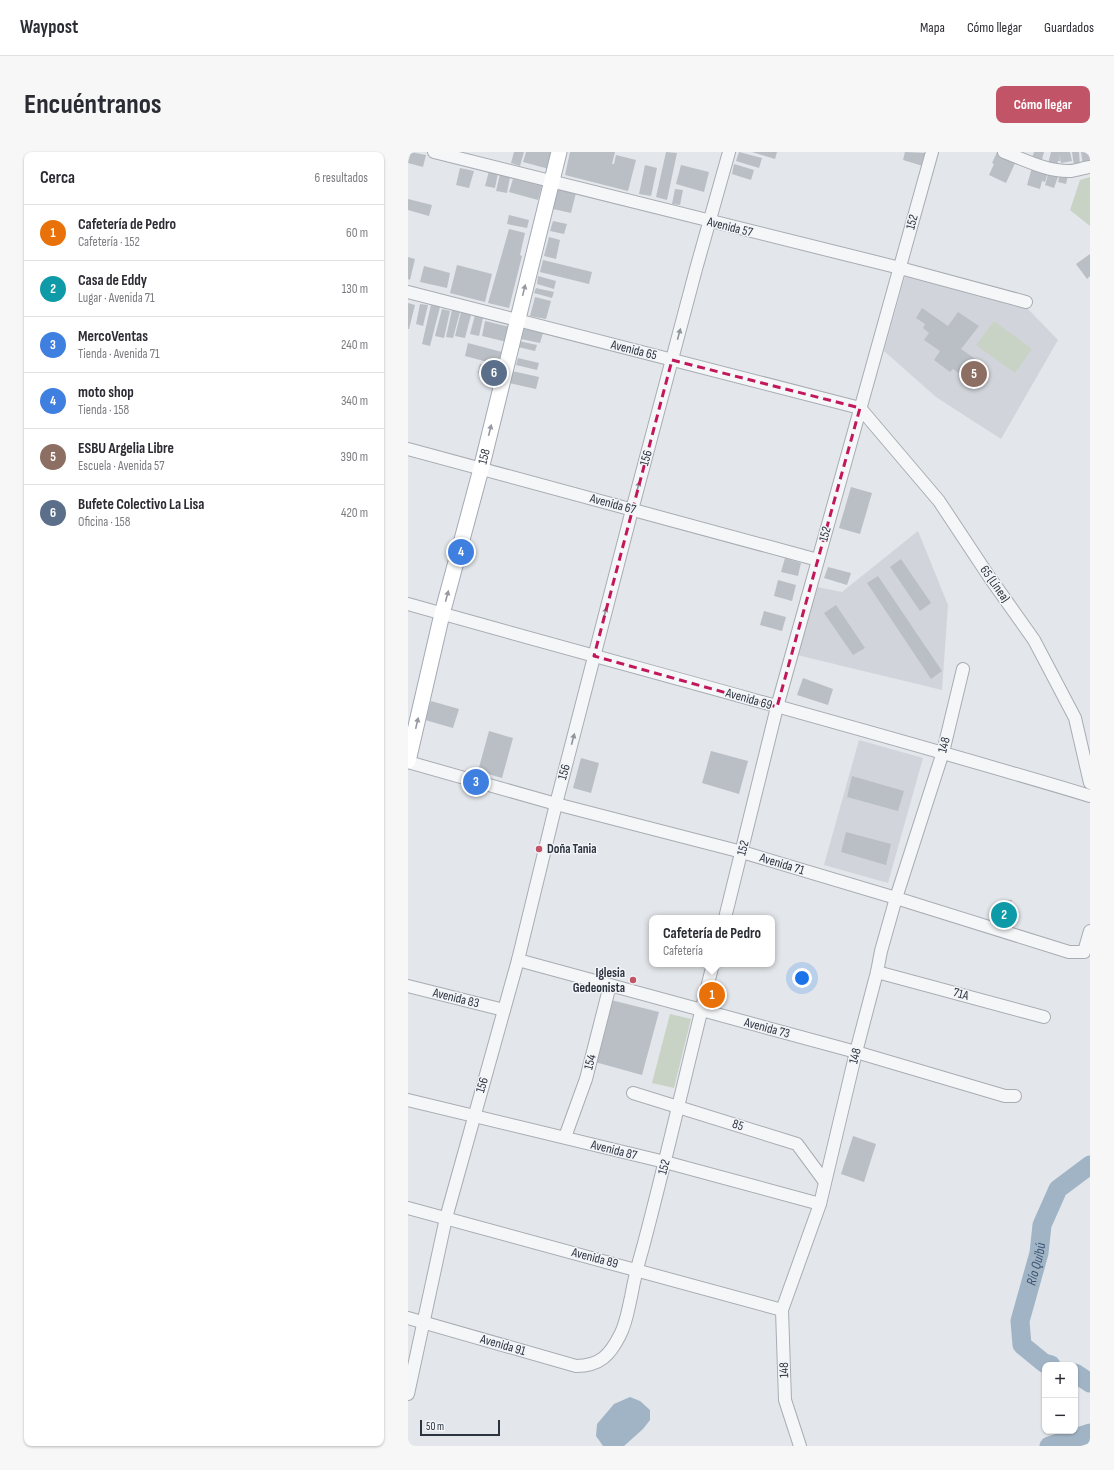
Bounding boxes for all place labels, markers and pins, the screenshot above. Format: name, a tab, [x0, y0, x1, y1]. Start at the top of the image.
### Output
pin: 6	[481, 358, 507, 388]
pin: 5	[961, 359, 987, 389]
pin: 4	[448, 537, 474, 567]
pin: 3	[463, 767, 489, 797]
place label: Doña Tania	[547, 841, 596, 857]
marker: Doña Tania	[534, 844, 544, 854]
pin: 2	[991, 900, 1017, 930]
place label: Iglesia Gedeonista	[573, 965, 625, 996]
marker: Iglesia Gedeonista	[628, 975, 638, 985]
pin: 1	[699, 980, 725, 1010]

